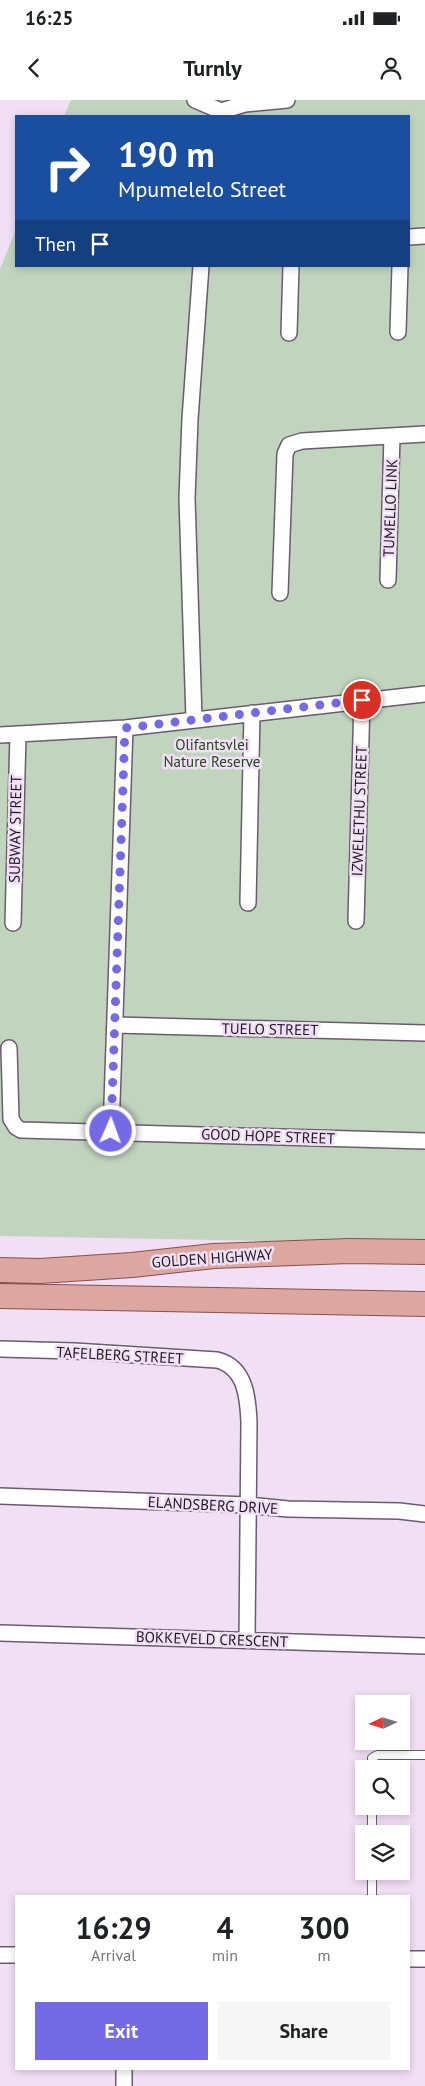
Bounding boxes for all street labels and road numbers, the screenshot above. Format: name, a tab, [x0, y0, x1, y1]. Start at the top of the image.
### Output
street label: TUMELLO LINK	[379, 459, 401, 557]
street label: IZWELETHU STREET	[347, 745, 371, 877]
street label: SUBWAY STREET	[5, 774, 25, 883]
street label: TUELO STREET	[221, 1019, 319, 1039]
street label: GOOD HOPE STREET	[201, 1124, 336, 1148]
street label: GOLDEN HIGHWAY	[151, 1244, 274, 1272]
street label: TAFELBERG STREET	[56, 1342, 185, 1368]
street label: ELANDSBERG DRIVE	[147, 1492, 279, 1518]
street label: BOKKEVELD CRESCENT	[136, 1627, 289, 1651]

